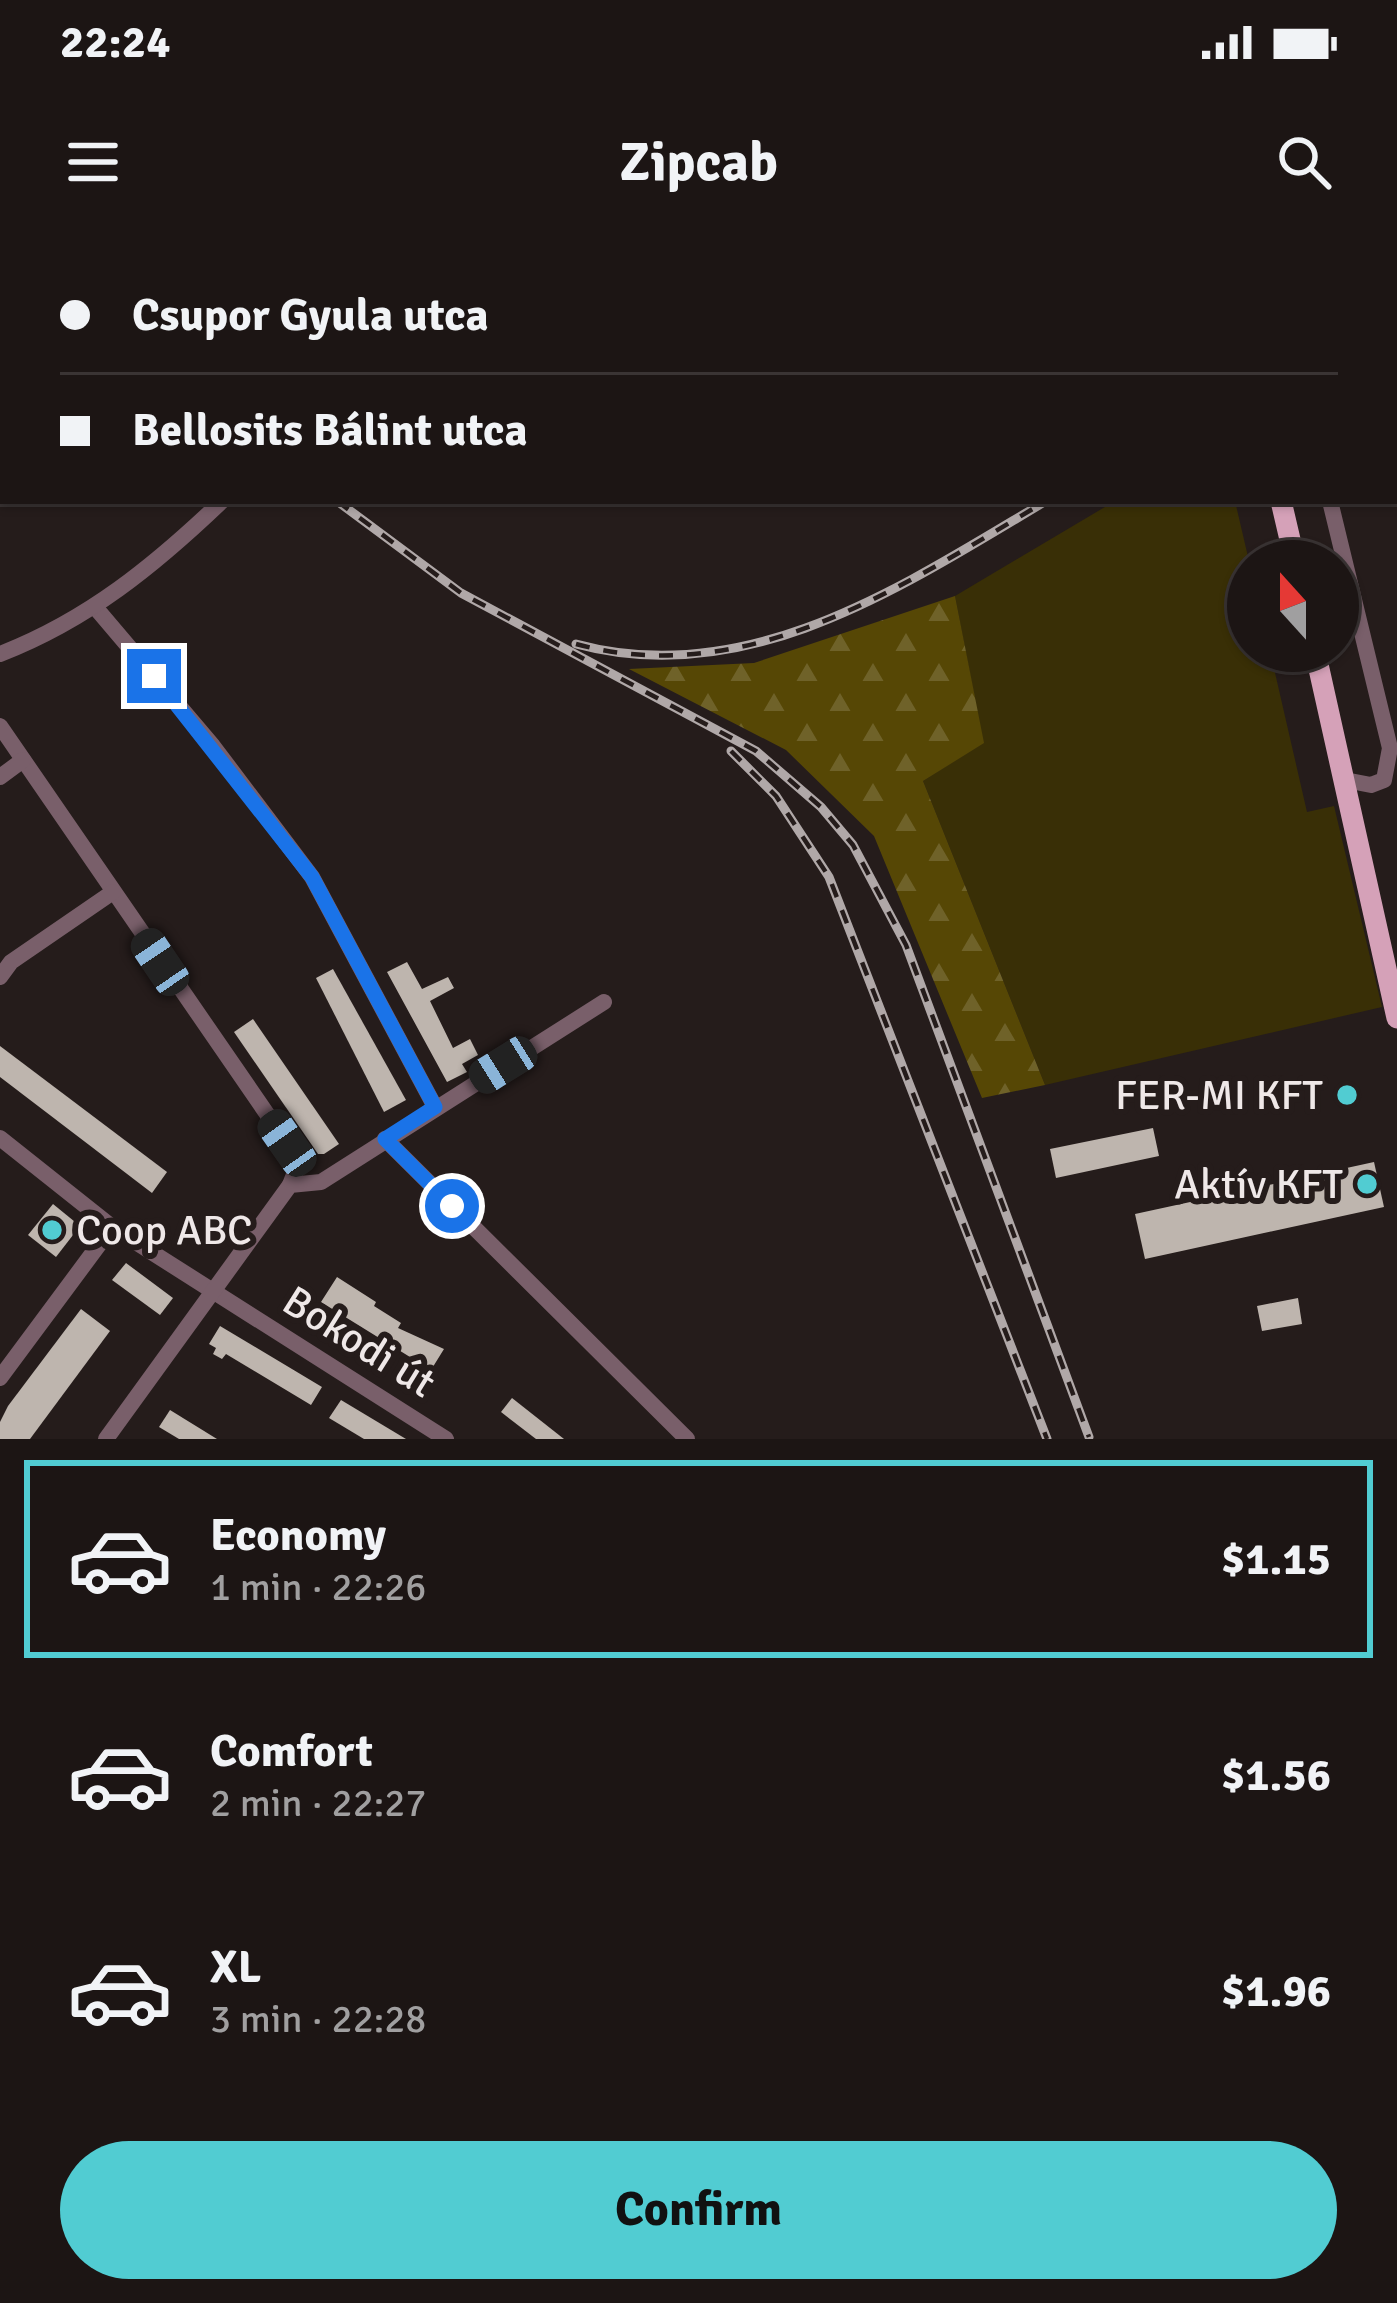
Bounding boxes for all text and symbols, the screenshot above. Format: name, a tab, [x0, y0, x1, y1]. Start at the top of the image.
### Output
text: 22:24	[60, 15, 170, 70]
icon: menu	[60, 129, 126, 195]
text: Zipcab	[619, 129, 778, 196]
icon: search	[1271, 129, 1337, 195]
text: Csupor Gyula utca	[132, 288, 489, 343]
text: Bellosits Bálint utca	[132, 403, 527, 458]
north arrow	[1227, 540, 1359, 672]
map controls	[1227, 540, 1359, 672]
route end	[127, 649, 181, 703]
car	[125, 922, 195, 1002]
car	[463, 1031, 543, 1099]
place label: FER-MI KFT	[1115, 1070, 1323, 1121]
marker: FER-MI KFT	[1334, 1082, 1360, 1108]
car	[252, 1103, 322, 1183]
place label: Aktív KFT	[1174, 1159, 1343, 1210]
marker: Aktív KFT	[1354, 1171, 1380, 1197]
route start	[425, 1179, 479, 1233]
place label: Coop ABC	[76, 1205, 252, 1256]
marker: Coop ABC	[39, 1217, 65, 1243]
street label: Bokodi út	[274, 1275, 444, 1409]
icon: car	[66, 1505, 174, 1613]
text: Economy	[210, 1508, 386, 1563]
text: $1.15	[1221, 1532, 1331, 1587]
text: 1 min · 22:26	[210, 1563, 426, 1611]
icon: car	[66, 1721, 174, 1829]
text: Comfort	[210, 1724, 373, 1779]
text: $1.56	[1221, 1748, 1331, 1803]
text: 2 min · 22:27	[210, 1779, 426, 1827]
icon: car	[66, 1937, 174, 2045]
text: XL	[210, 1940, 261, 1995]
text: $1.96	[1221, 1964, 1331, 2019]
text: 3 min · 22:28	[210, 1995, 426, 2043]
button: Confirm	[60, 2141, 1337, 2279]

